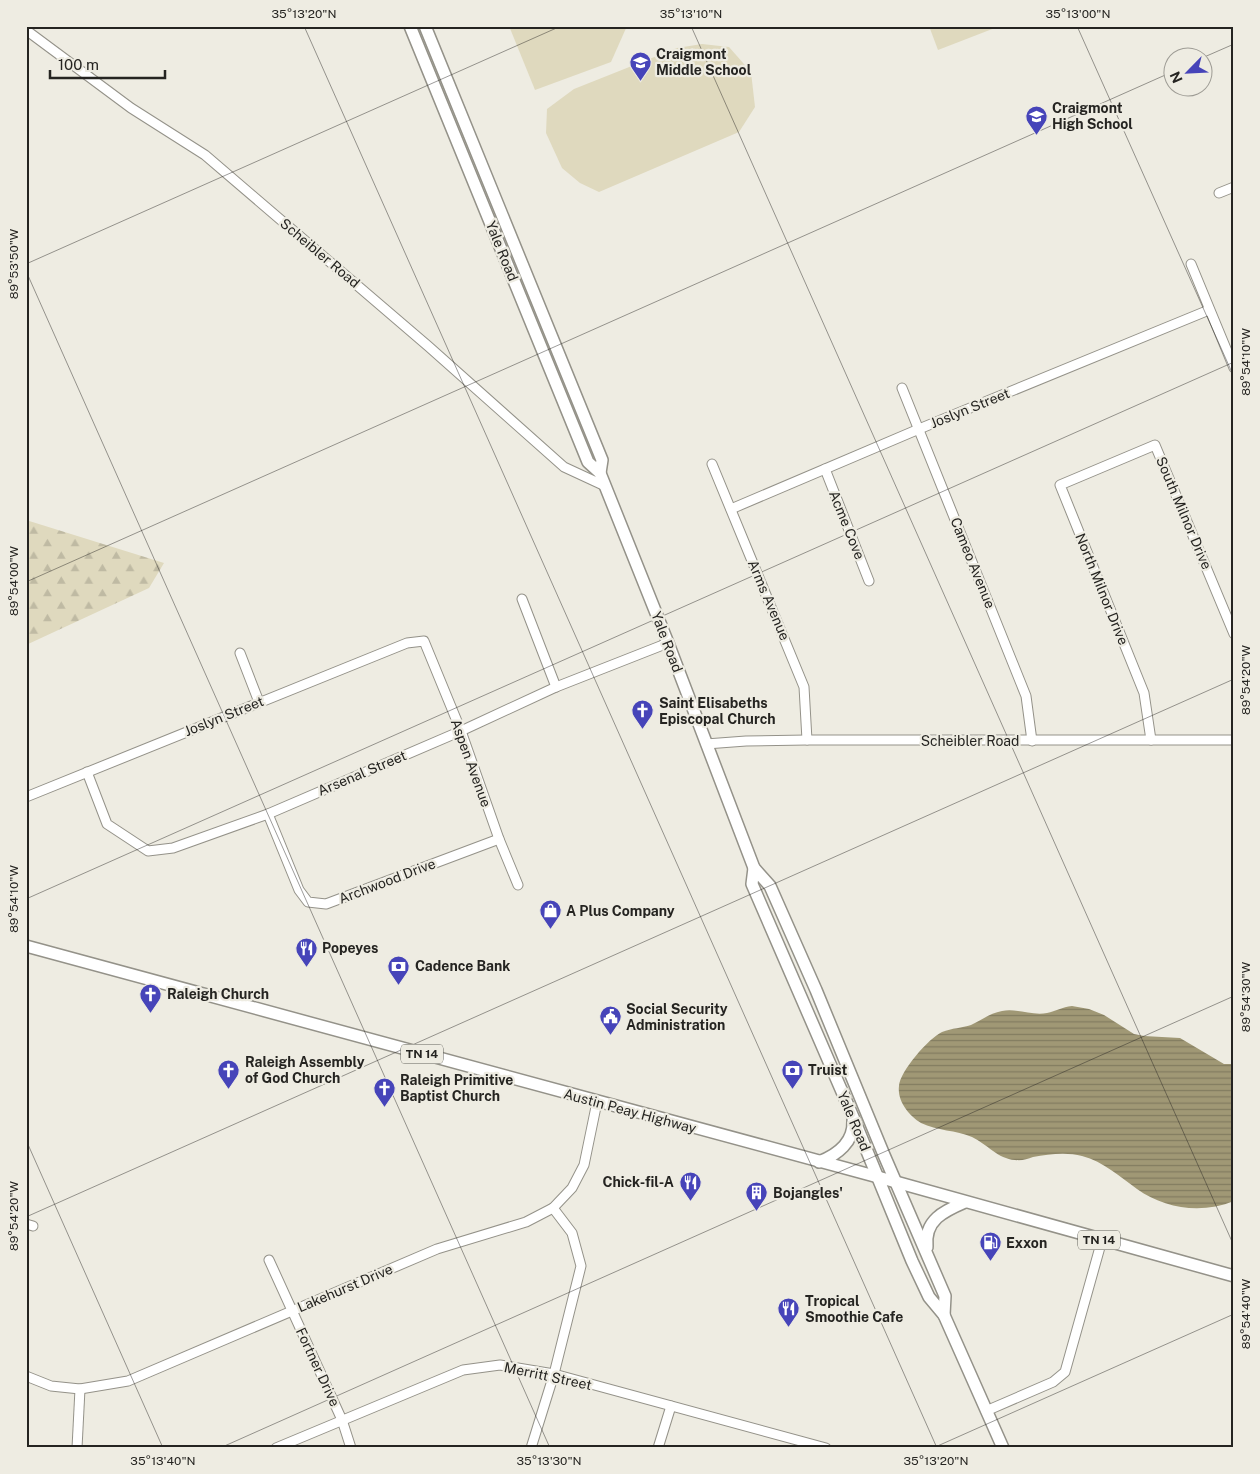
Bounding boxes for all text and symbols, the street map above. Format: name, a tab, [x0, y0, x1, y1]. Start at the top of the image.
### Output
text: 35°13'20"N	[272, 7, 336, 21]
text: 35°13'10"N	[660, 7, 722, 21]
text: 35°13'00"N	[1046, 7, 1111, 21]
place label: Craigmont Middle School	[656, 46, 752, 78]
scale bar	[50, 48, 165, 80]
north arrow	[1162, 48, 1212, 98]
school or university icon: Craigmont Middle School	[628, 50, 652, 81]
text: 100 m	[58, 56, 99, 73]
text: N	[1167, 69, 1186, 86]
place label: Craigmont High School	[1052, 100, 1133, 132]
school or university icon: Craigmont High School	[1024, 104, 1048, 135]
street label: Scheibler Road	[277, 215, 363, 291]
street label: Yale Road	[483, 219, 521, 283]
text: 89°53'50"W	[7, 228, 21, 299]
text: 89°54'10"W	[1239, 328, 1253, 396]
street label: Joslyn Street	[928, 385, 1012, 431]
street label: South Milnor Drive	[1153, 454, 1215, 572]
street label: Acme Cove	[826, 488, 868, 562]
street label: Cameo Avenue	[947, 515, 999, 611]
street label: North Milnor Drive	[1072, 531, 1132, 647]
text: 89°54'00"W	[7, 545, 21, 616]
street label: Arms Avenue	[745, 557, 793, 643]
street label: Yale Road	[648, 609, 686, 675]
text: 89°54'20"W	[1239, 644, 1253, 715]
street label: Joslyn Street	[182, 693, 266, 739]
place label: Saint Elisabeths Episcopal Church	[659, 695, 776, 727]
church icon: Saint Elisabeths Episcopal Church	[631, 699, 655, 730]
street label: Aspen Avenue	[448, 717, 494, 809]
street label: Scheibler Road	[921, 733, 1019, 749]
street label: Arsenal Street	[315, 747, 409, 799]
street label: Archwood Drive	[336, 855, 438, 907]
text: 89°54'10"W	[7, 865, 21, 933]
shop icon: A Plus Company	[538, 899, 562, 930]
place label: A Plus Company	[566, 903, 675, 919]
restaurant icon: Popeyes	[294, 936, 318, 967]
place label: Popeyes	[322, 940, 378, 956]
bank icon: Cadence Bank	[387, 954, 411, 985]
place label: Cadence Bank	[415, 958, 510, 974]
text: 89°54'30"W	[1239, 961, 1253, 1032]
church icon: Raleigh Church	[139, 982, 163, 1013]
place label: Raleigh Church	[167, 986, 269, 1002]
place label: Social Security Administration	[626, 1001, 728, 1033]
public building icon: Social Security Administration	[598, 1005, 622, 1036]
road number: TN 14	[401, 1044, 443, 1064]
place label: Raleigh Assembly of God Church	[245, 1054, 365, 1086]
church icon: Raleigh Assembly of God Church	[217, 1058, 241, 1089]
bank icon: Truist	[780, 1058, 804, 1089]
place label: Truist	[808, 1062, 848, 1078]
place label: Raleigh Primitive Baptist Church	[400, 1072, 513, 1104]
church icon: Raleigh Primitive Baptist Church	[372, 1076, 396, 1107]
street label: Austin Peay Highway	[562, 1086, 699, 1137]
street label: Yale Road	[834, 1089, 874, 1153]
restaurant icon: Chick-fil-A	[678, 1170, 702, 1201]
place label: Chick-fil-A	[602, 1174, 674, 1190]
text: 89°54'20"W	[7, 1180, 21, 1251]
building icon: Bojangles'	[745, 1181, 769, 1212]
place label: Bojangles'	[773, 1185, 843, 1201]
road number: TN 14	[1078, 1230, 1120, 1250]
fuel station icon: Exxon	[978, 1231, 1002, 1262]
place label: Exxon	[1006, 1235, 1047, 1251]
street label: Lakehurst Drive	[295, 1261, 395, 1315]
text: 89°54'40"W	[1239, 1278, 1253, 1349]
place label: Tropical Smoothie Cafe	[805, 1293, 903, 1325]
restaurant icon: Tropical Smoothie Cafe	[777, 1297, 801, 1328]
street label: Fortner Drive	[293, 1325, 343, 1409]
street label: Merritt Street	[503, 1359, 593, 1393]
text: 35°13'40"N	[130, 1454, 196, 1468]
text: 35°13'30"N	[516, 1454, 582, 1468]
text: 35°13'20"N	[904, 1454, 968, 1468]

